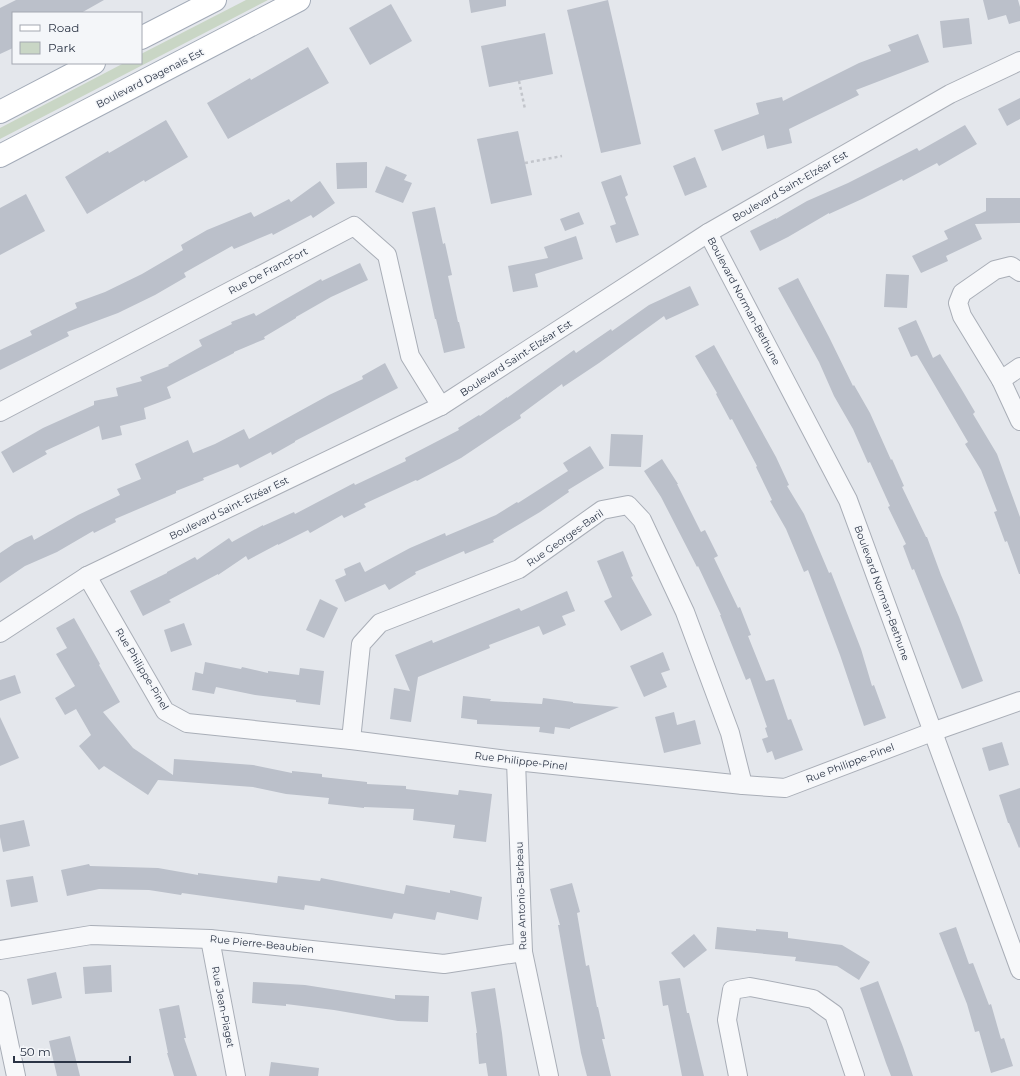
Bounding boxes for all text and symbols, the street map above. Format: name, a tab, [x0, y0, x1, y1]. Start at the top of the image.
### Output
legend	[12, 12, 142, 64]
text: Road	[48, 20, 79, 35]
text: Park	[48, 40, 76, 55]
street label: Boulevard Dagenais Est	[94, 45, 206, 111]
street label: Boulevard Saint-Elzéar Est	[730, 148, 850, 224]
street label: Boulevard Norman-Bethune	[705, 235, 783, 367]
street label: Rue De FrancFort	[226, 245, 310, 297]
street label: Boulevard Saint-Elzéar Est	[457, 317, 575, 399]
street label: Boulevard Saint-Elzéar Est	[167, 473, 291, 543]
street label: Rue Georges-Baril	[524, 507, 606, 569]
street label: Boulevard Norman-Bethune	[851, 524, 913, 662]
street label: Rue Philippe-Pinel	[112, 626, 172, 712]
street label: Rue Philippe-Pinel	[804, 740, 896, 786]
street label: Rue Philippe-Pinel	[474, 749, 568, 773]
street label: Rue Antonio-Barbeau	[513, 841, 529, 951]
street label: Rue Pierre-Beaubien	[209, 932, 315, 956]
street label: Rue Jean-Piaget	[209, 965, 237, 1049]
scale bar	[14, 1038, 130, 1064]
text: 50 m	[20, 1044, 51, 1059]

